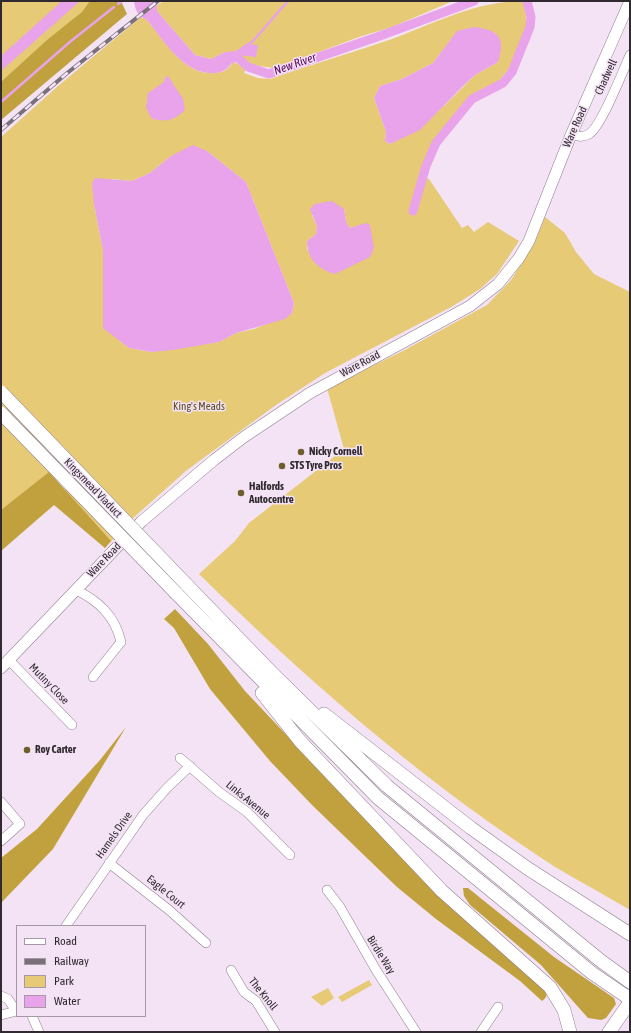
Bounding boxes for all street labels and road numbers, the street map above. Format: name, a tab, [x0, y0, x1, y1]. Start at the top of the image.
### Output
street label: Chadwell	[592, 57, 620, 97]
street label: Ware Road	[560, 104, 590, 150]
street label: Ware Road	[338, 348, 382, 380]
street label: Kingsmead Viaduct	[61, 456, 125, 520]
street label: Ware Road	[84, 540, 124, 580]
street label: Mutiny Close	[26, 661, 72, 707]
street label: Links Avenue	[223, 778, 273, 822]
street label: Hamels Drive	[93, 809, 135, 861]
street label: Eagle Court	[144, 873, 188, 911]
street label: Birdie Way	[364, 933, 398, 977]
street label: The Knoll	[246, 975, 280, 1013]

